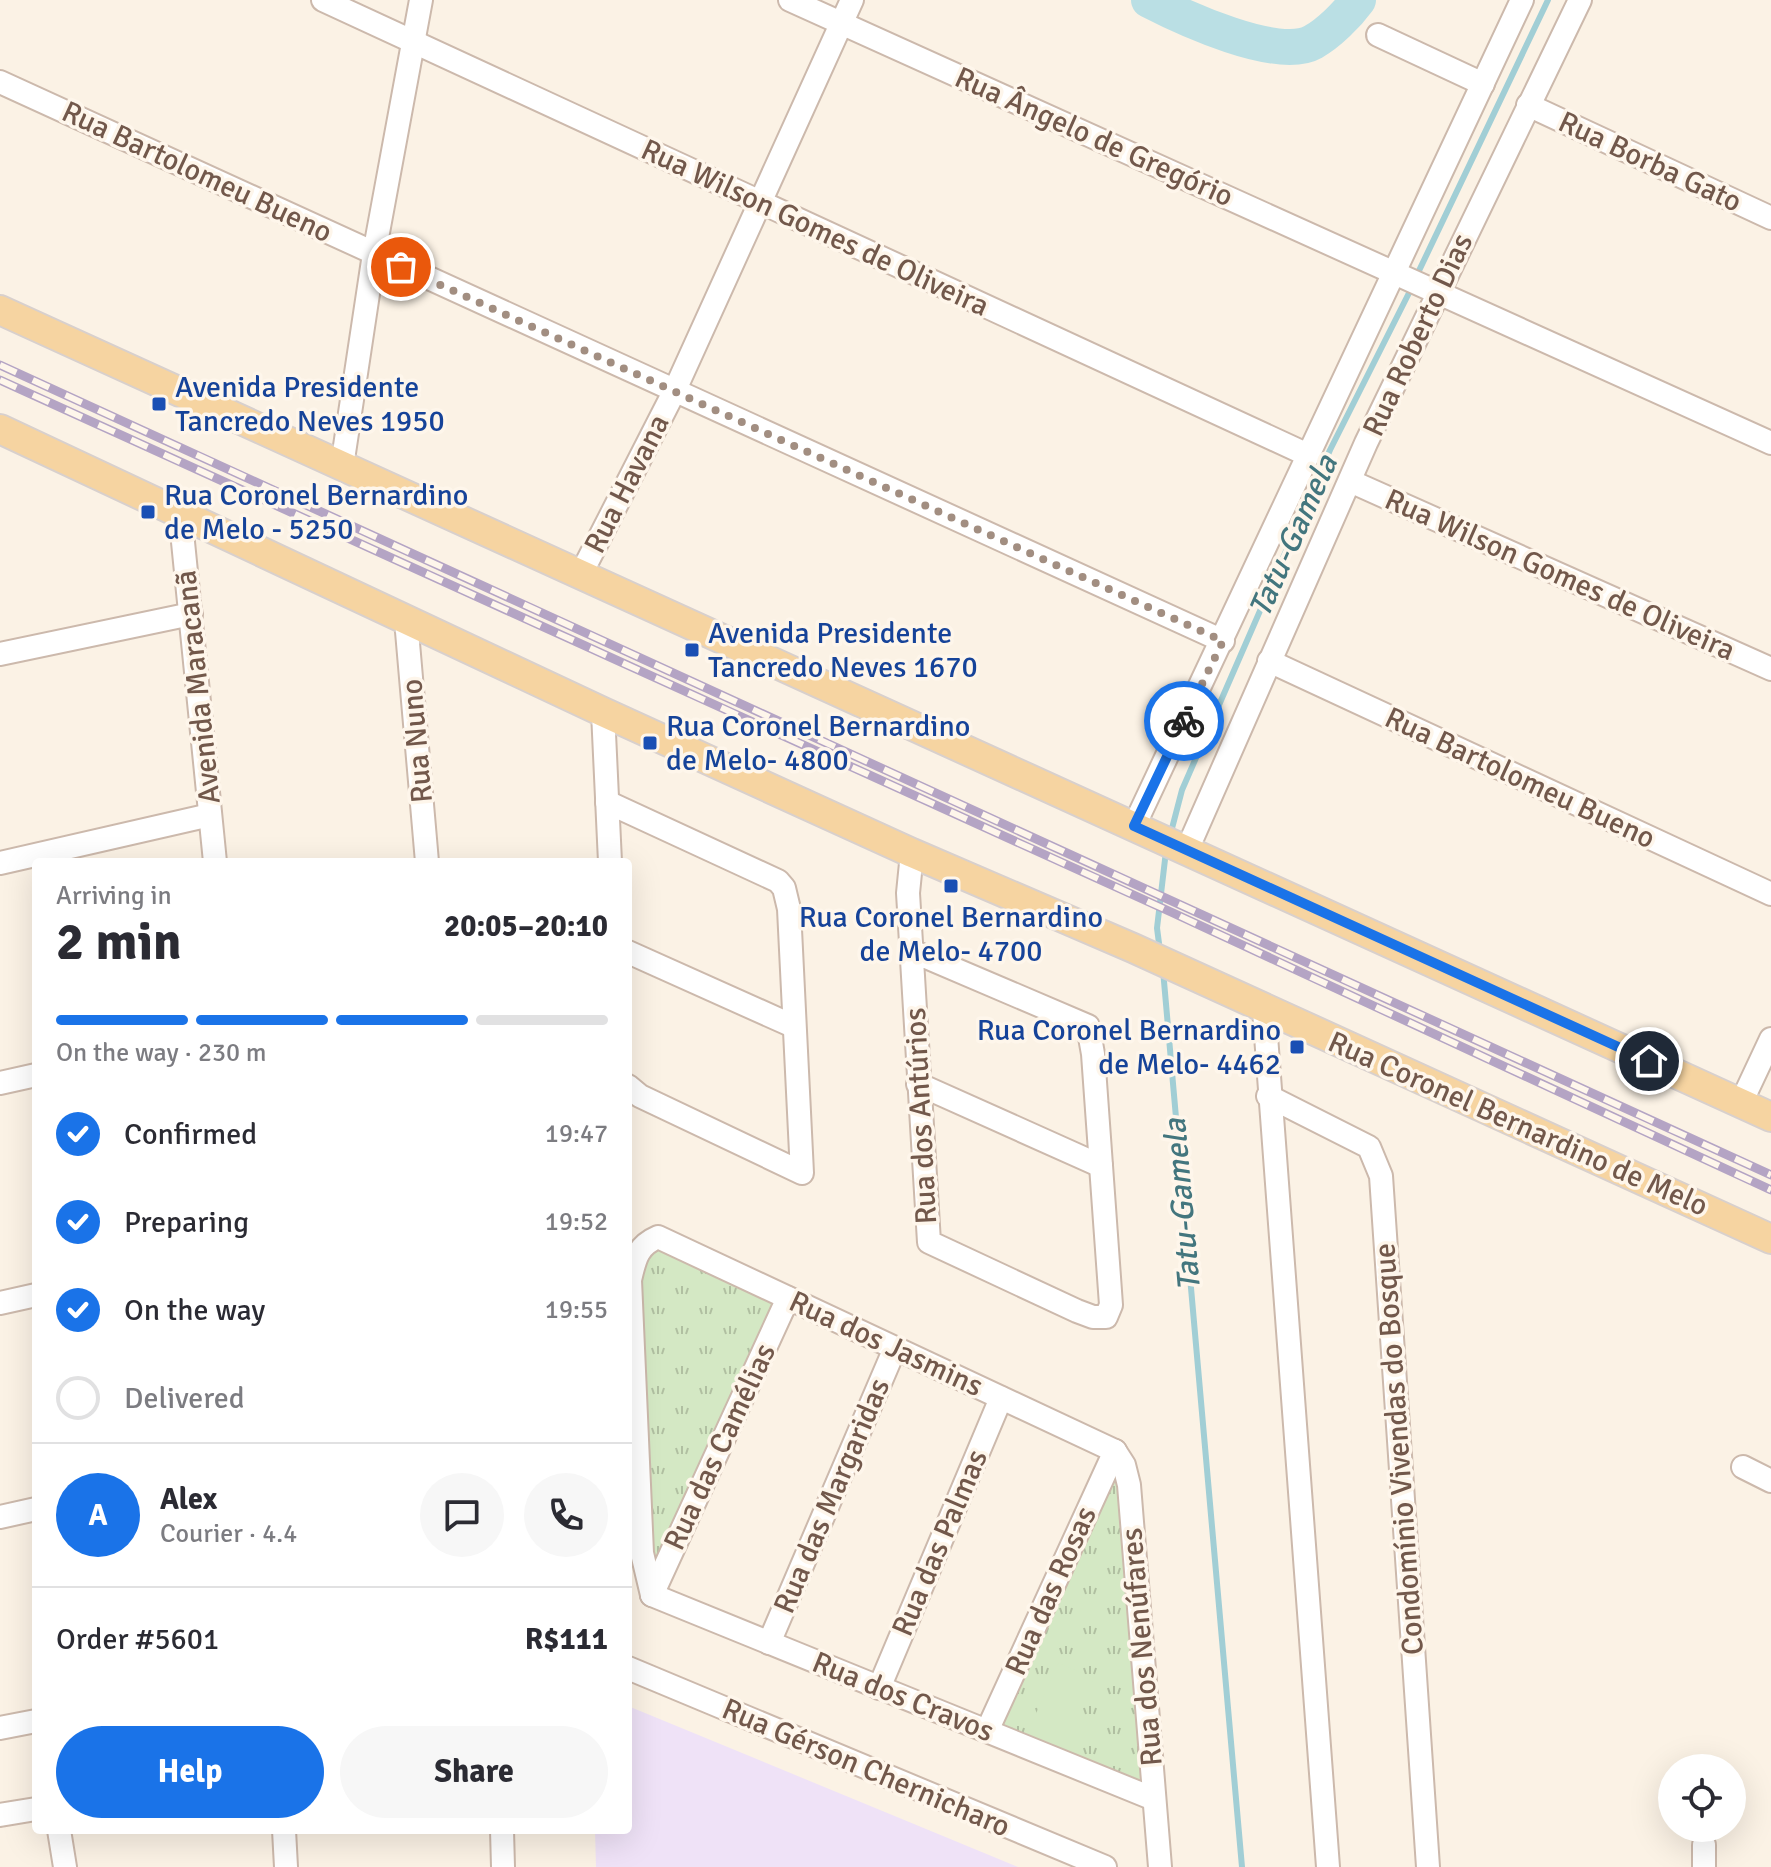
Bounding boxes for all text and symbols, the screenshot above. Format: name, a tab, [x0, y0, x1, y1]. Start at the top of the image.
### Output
street label: Rua Ângelo de Gregório	[949, 59, 1239, 215]
street label: Rua Bartolomeu Bueno	[56, 93, 338, 251]
street label: Rua Borba Gato	[1552, 103, 1748, 221]
street label: Rua Wilson Gomes de Oliveira	[635, 131, 995, 325]
street label: Rua Roberto Dias	[1355, 228, 1481, 442]
pin	[367, 233, 435, 301]
icon: bag	[379, 245, 423, 289]
place label: Avenida Presidente Tancredo Neves 1950	[175, 369, 445, 440]
marker: Avenida Presidente Tancredo Neves 1950	[150, 395, 168, 413]
street label: Rua Havana	[576, 408, 678, 560]
water label: Tatu-Gamela	[1240, 448, 1346, 623]
place label: Rua Coronel Bernardino de Melo - 5250	[164, 477, 468, 548]
street label: Rua Wilson Gomes de Oliveira	[1379, 481, 1741, 669]
marker: Rua Coronel Bernardino de Melo - 5250	[139, 503, 157, 521]
street label: Avenida Maracanã	[167, 568, 229, 806]
place label: Avenida Presidente Tancredo Neves 1670	[708, 615, 978, 686]
marker: Avenida Presidente Tancredo Neves 1670	[683, 641, 701, 659]
street label: Rua Nuno	[393, 677, 441, 805]
courier	[1144, 681, 1224, 761]
icon: bike	[1162, 699, 1206, 743]
street label: Rua Bartolomeu Bueno	[1379, 699, 1661, 857]
place label: Rua Coronel Bernardino de Melo- 4800	[666, 708, 970, 779]
marker: Rua Coronel Bernardino de Melo- 4800	[641, 734, 659, 752]
marker: Rua Coronel Bernardino de Melo- 4700	[942, 877, 960, 895]
text: Arriving in	[56, 880, 172, 912]
place label: Rua Coronel Bernardino de Melo- 4700	[799, 899, 1103, 970]
text: 20:05–20:10	[444, 908, 608, 945]
text: 2 min	[56, 910, 182, 974]
street label: Rua dos Antúrios	[897, 1007, 945, 1225]
place label: Rua Coronel Bernardino de Melo- 4462	[977, 1012, 1281, 1083]
street label: Rua Coronel Bernardino de Melo	[1322, 1023, 1714, 1225]
pin	[1615, 1027, 1683, 1095]
text: On the way · 230 m	[56, 1037, 266, 1069]
marker: Rua Coronel Bernardino de Melo- 4462	[1288, 1038, 1306, 1056]
icon: home	[1627, 1039, 1671, 1083]
icon: check	[56, 1112, 100, 1156]
text: Confirmed	[124, 1116, 257, 1153]
water label: Tatu-Gamela	[1155, 1116, 1209, 1293]
text: 19:47	[545, 1118, 608, 1150]
icon: check	[56, 1200, 100, 1244]
text: Preparing	[124, 1204, 249, 1241]
text: 19:52	[545, 1206, 608, 1238]
street label: Condomínio Vivendas do Bosque	[1366, 1242, 1432, 1656]
street label: Rua dos Jasmins	[783, 1283, 989, 1405]
icon: check	[56, 1288, 100, 1332]
text: On the way	[124, 1292, 265, 1329]
text: 19:55	[545, 1294, 608, 1326]
street label: Rua das Camélias	[656, 1338, 784, 1556]
street label: Rua das Margaridas	[766, 1373, 898, 1619]
text: Delivered	[124, 1380, 245, 1417]
street label: Rua das Palmas	[884, 1444, 996, 1642]
button: chat	[420, 1473, 504, 1557]
button: phone	[524, 1473, 608, 1557]
text: Alex	[160, 1481, 217, 1518]
text: A	[88, 1497, 108, 1534]
street label: Rua das Rosas	[997, 1501, 1105, 1681]
text: Courier · 4.4	[160, 1518, 297, 1550]
street label: Rua dos Nenúfares	[1113, 1526, 1171, 1768]
text: Order #5601	[56, 1621, 219, 1658]
text: R$111	[525, 1621, 608, 1658]
street label: Rua dos Cravos	[807, 1644, 999, 1750]
street label: Rua Gérson Chernicharo	[716, 1691, 1016, 1845]
button: Help	[56, 1726, 324, 1818]
button: Share	[340, 1726, 608, 1818]
map controls	[1658, 1754, 1746, 1842]
button: locate	[1658, 1754, 1746, 1842]

